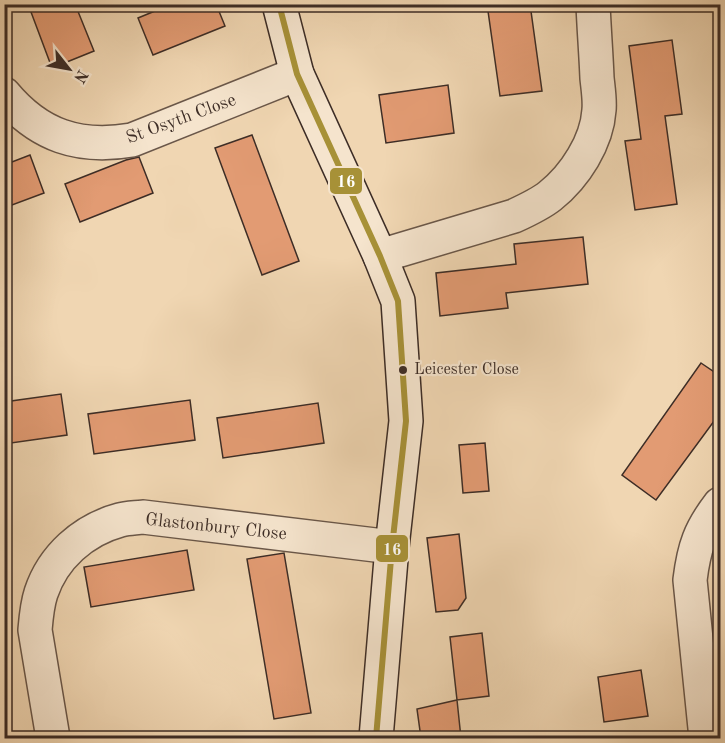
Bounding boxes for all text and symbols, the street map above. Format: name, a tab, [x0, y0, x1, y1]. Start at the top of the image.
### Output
north arrow	[39, 39, 99, 99]
text: N	[70, 66, 90, 86]
street label: St Osyth Close	[124, 91, 238, 147]
line badge: 16	[329, 167, 363, 195]
text: 16	[337, 175, 355, 191]
place label: Leicester Close	[414, 362, 519, 378]
marker: Leicester Close	[397, 364, 409, 376]
street label: Glastonbury Close	[144, 511, 288, 543]
line badge: 16	[375, 534, 409, 563]
text: 16	[383, 543, 401, 559]

